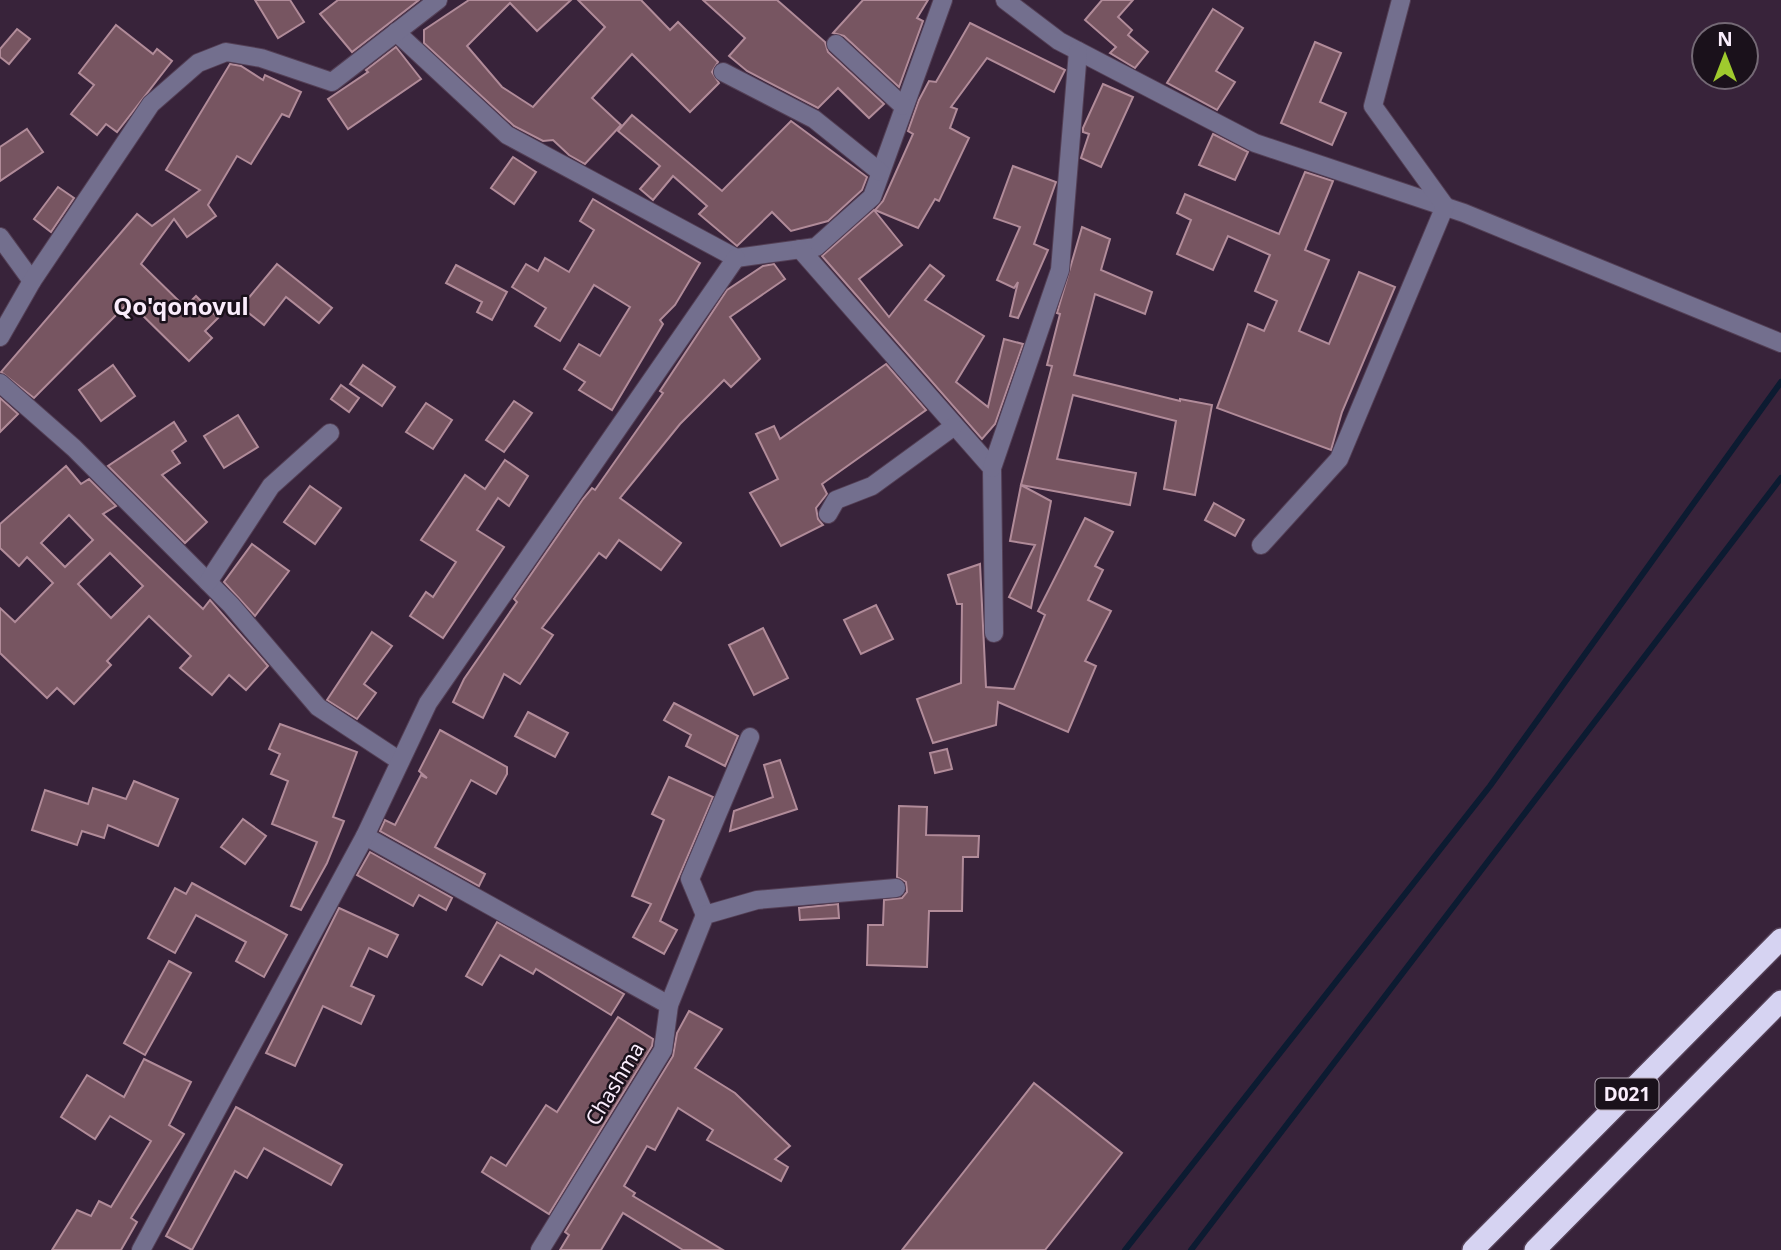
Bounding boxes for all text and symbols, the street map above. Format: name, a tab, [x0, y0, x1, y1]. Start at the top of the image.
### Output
north arrow	[1690, 21, 1760, 91]
text: N	[1717, 26, 1733, 52]
district label: Qo'qonovul	[113, 289, 249, 322]
street label: Chashma	[578, 1037, 650, 1130]
road number: D021	[1596, 1078, 1658, 1110]

